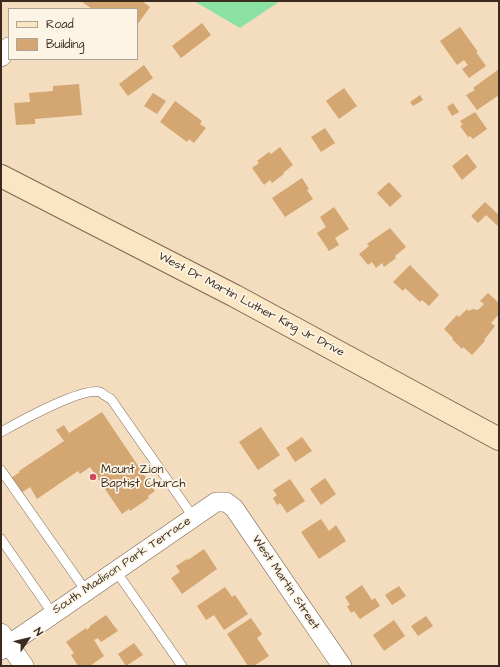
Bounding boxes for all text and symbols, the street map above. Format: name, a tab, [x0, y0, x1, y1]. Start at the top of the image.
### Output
legend	[8, 8, 138, 60]
text: Road	[46, 16, 74, 33]
text: Building	[46, 36, 84, 53]
street label: West Dr Martin Luther King Jr Drive	[155, 250, 347, 360]
place label: Mount Zion Baptist Church	[101, 463, 185, 491]
marker: Mount Zion Baptist Church	[88, 472, 98, 482]
street label: South Madison Park Terrace	[50, 514, 194, 618]
street label: West Martin Street	[248, 533, 322, 633]
north arrow	[8, 619, 48, 659]
text: N	[30, 625, 46, 639]

